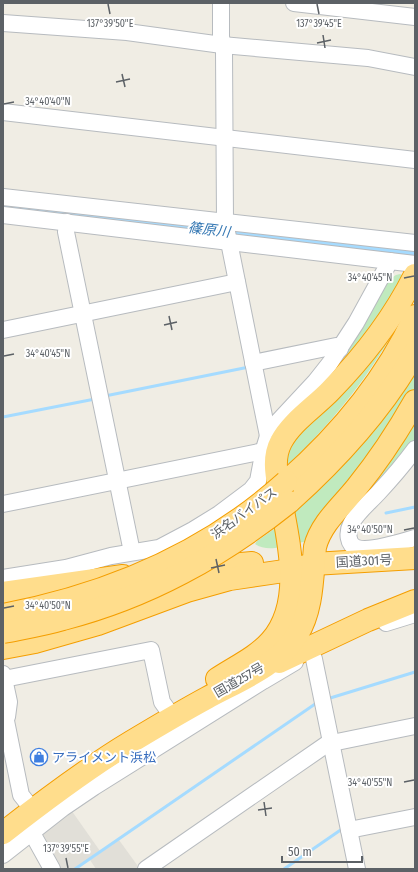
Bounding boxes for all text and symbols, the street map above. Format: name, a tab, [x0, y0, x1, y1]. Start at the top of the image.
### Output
text: 137°39'50"E	[87, 18, 134, 30]
text: 137°39'45"E	[296, 18, 342, 30]
text: 34°40'40"N	[25, 96, 71, 108]
water label: 篠原川	[187, 219, 233, 241]
text: 34°40'45"N	[348, 272, 392, 284]
text: 34°40'45"N	[26, 348, 70, 360]
street label: 浜名バイパス	[208, 484, 280, 542]
text: 34°40'50"N	[347, 524, 393, 536]
street label: 国道301号	[335, 552, 393, 570]
text: 34°40'50"N	[25, 600, 71, 612]
street label: 国道257号	[211, 660, 267, 700]
shop icon: アライメント浜松	[29, 747, 49, 767]
place label: アライメント浜松	[52, 750, 156, 765]
text: 34°40'55"N	[348, 777, 392, 789]
scale bar	[282, 838, 362, 864]
text: 137°39'55"E	[43, 843, 89, 855]
text: 50 m	[288, 845, 312, 859]

